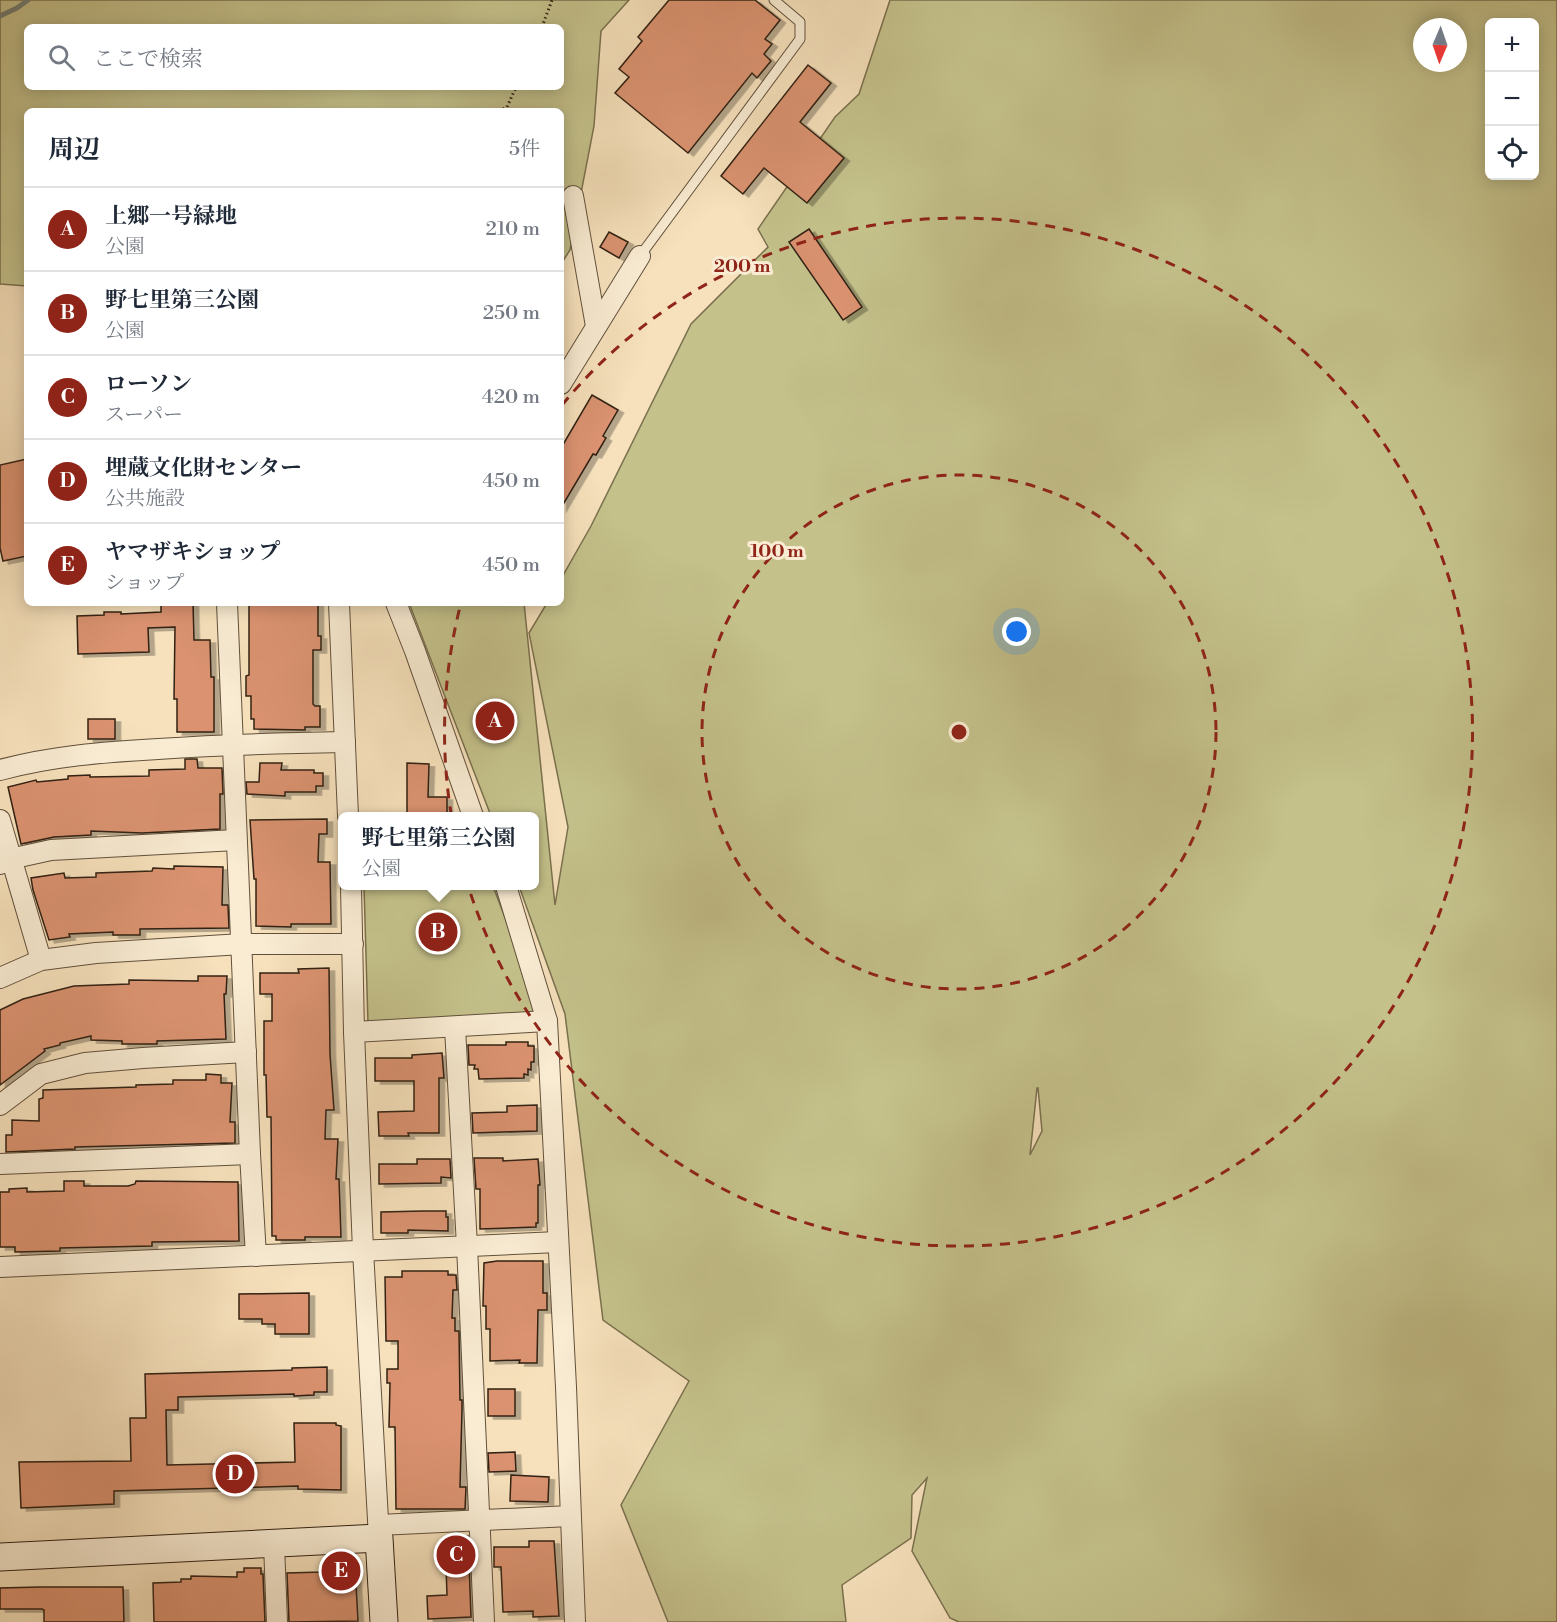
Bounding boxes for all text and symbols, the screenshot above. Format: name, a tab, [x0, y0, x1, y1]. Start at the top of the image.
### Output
north arrow	[1413, 18, 1467, 72]
map controls	[1485, 18, 1539, 180]
button: +	[1485, 18, 1539, 72]
search box	[24, 24, 564, 90]
icon: search	[45, 41, 78, 74]
text: ここで検索	[93, 46, 203, 73]
button: −	[1485, 72, 1539, 126]
button: locate	[1485, 126, 1539, 180]
text: 周辺	[48, 134, 100, 166]
text: 5件	[509, 137, 540, 162]
text: 上郷一号緑地	[105, 203, 237, 230]
text: A	[60, 217, 75, 242]
text: 210 m	[485, 217, 540, 242]
text: 公園	[105, 235, 145, 260]
text: 200 m	[714, 255, 771, 278]
text: 野七里第三公園	[105, 287, 259, 314]
text: B	[60, 301, 75, 326]
text: 250 m	[483, 301, 540, 326]
text: 公園	[105, 319, 145, 344]
text: ローソン	[105, 371, 192, 398]
text: C	[60, 385, 75, 410]
text: 420 m	[482, 385, 540, 410]
text: スーパー	[105, 403, 183, 428]
text: 埋蔵文化財センター	[105, 455, 302, 482]
text: D	[60, 469, 75, 494]
text: 450 m	[482, 469, 540, 494]
text: 公共施設	[105, 487, 185, 512]
text: ヤマザキショップ	[105, 539, 280, 566]
text: 100 m	[750, 540, 804, 563]
text: E	[61, 553, 74, 578]
text: 450 m	[482, 553, 540, 578]
text: ショップ	[105, 571, 185, 596]
your location	[1002, 617, 1031, 646]
pin: A	[476, 698, 514, 744]
centre of rings	[949, 722, 969, 742]
popup	[338, 812, 539, 890]
text: 野七里第三公園	[361, 825, 516, 852]
text: 公園	[361, 857, 401, 882]
pin: B	[418, 910, 458, 954]
pin: D	[216, 1452, 254, 1496]
pin: C	[436, 1532, 476, 1578]
pin: E	[322, 1548, 360, 1594]

